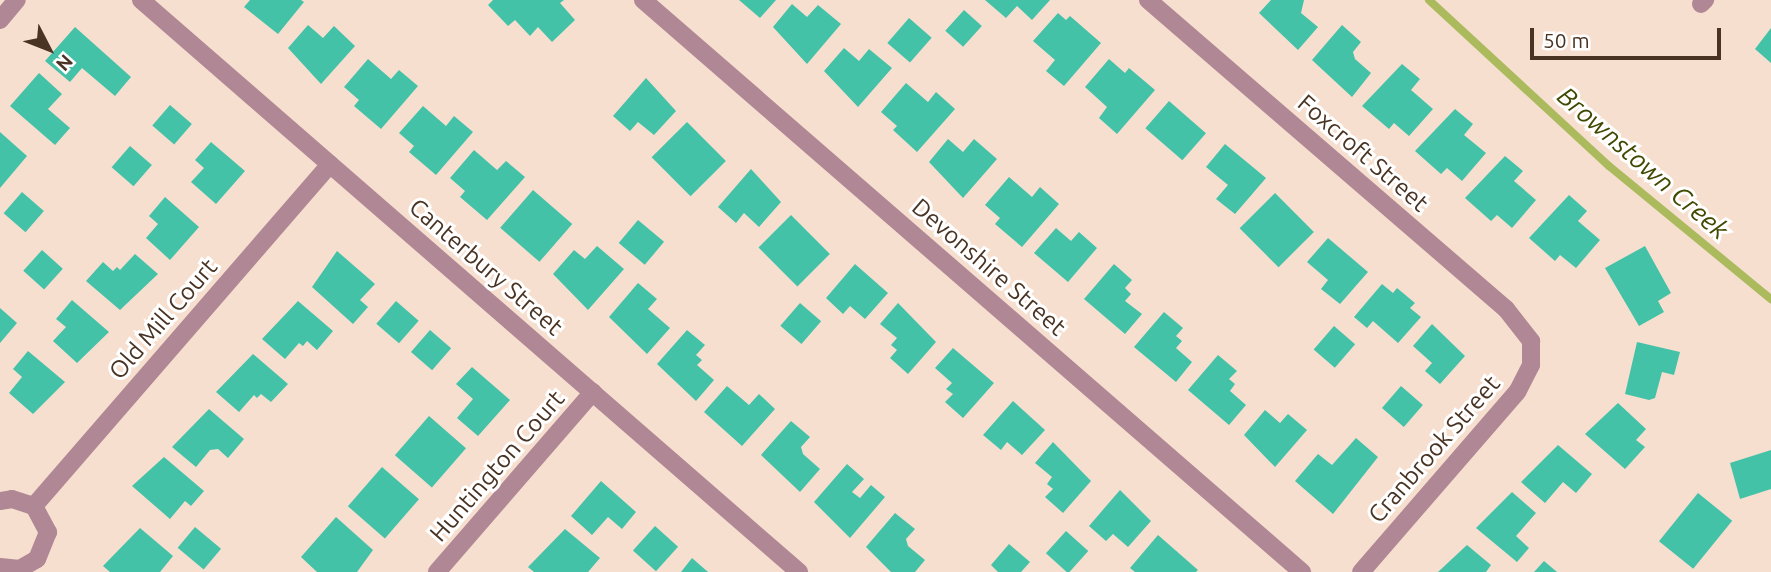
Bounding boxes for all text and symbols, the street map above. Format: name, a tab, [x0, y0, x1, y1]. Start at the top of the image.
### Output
north arrow	[14, 14, 84, 84]
scale bar	[1533, 14, 1724, 58]
text: 50 m	[1543, 28, 1590, 52]
text: N	[52, 50, 78, 76]
water label: Brownstown Creek	[1551, 80, 1735, 246]
street label: Foxcroft Street	[1292, 88, 1434, 218]
street label: Devonshire Street	[906, 192, 1072, 342]
street label: Canterbury Street	[403, 193, 569, 341]
street label: Old Mill Court	[103, 253, 223, 385]
street label: Cranbrook Street	[1362, 370, 1506, 528]
street label: Huntington Court	[424, 385, 570, 547]

